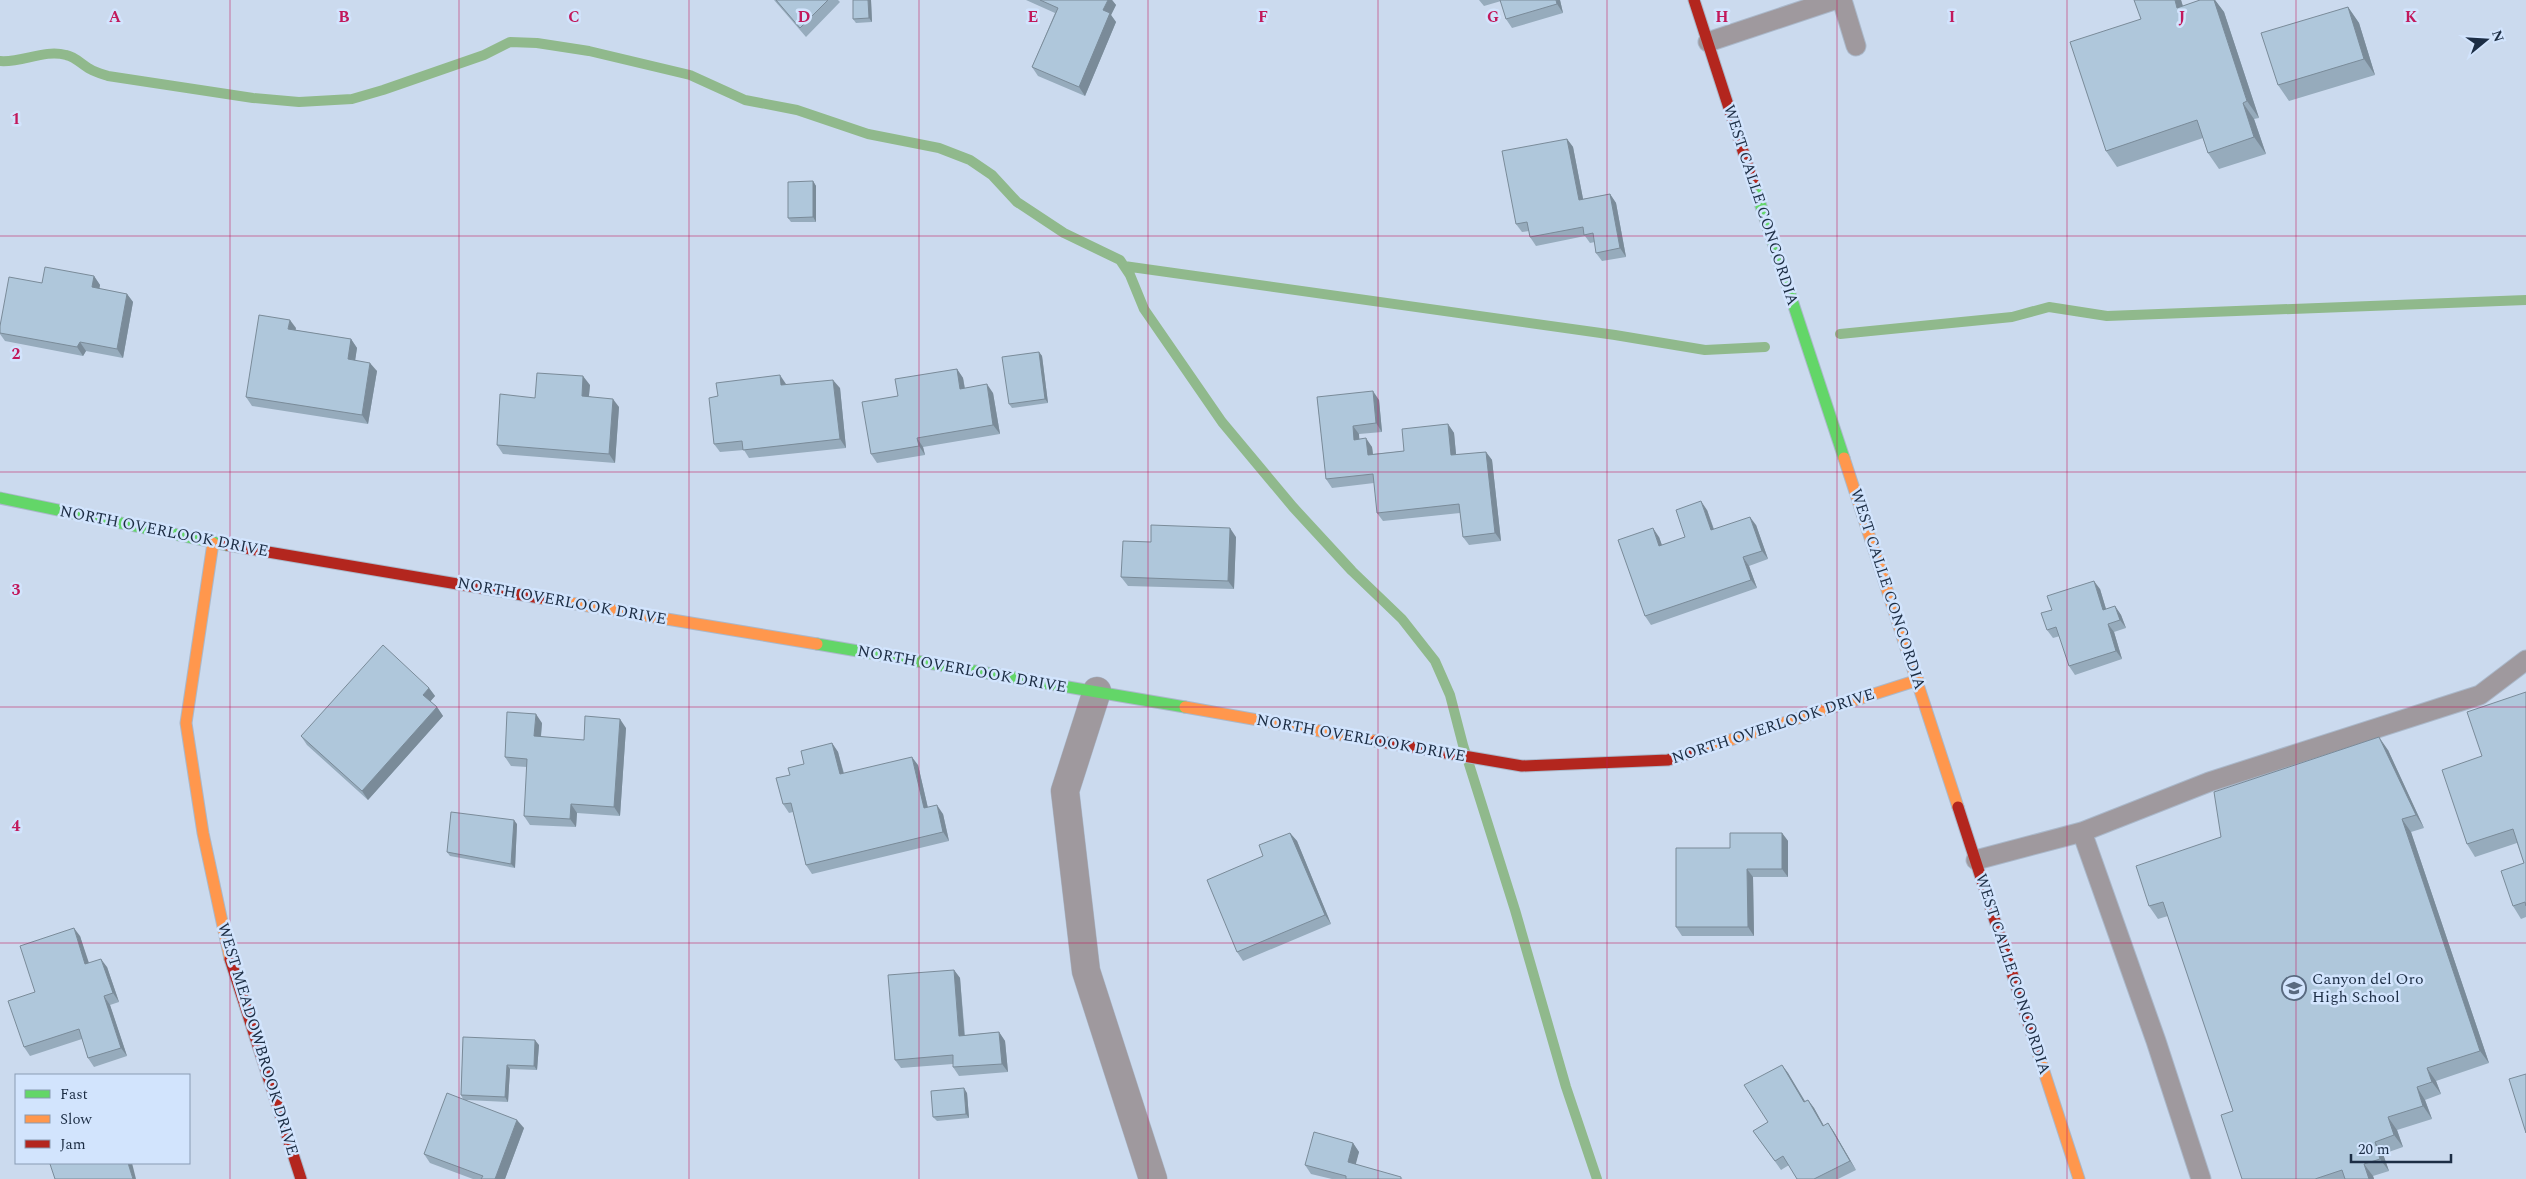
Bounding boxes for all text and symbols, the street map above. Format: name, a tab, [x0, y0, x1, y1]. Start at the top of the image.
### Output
text: A	[109, 5, 122, 29]
text: B	[338, 5, 350, 29]
text: C	[568, 5, 580, 29]
text: D	[798, 5, 811, 29]
text: E	[1028, 5, 1038, 29]
text: F	[1258, 5, 1268, 29]
text: G	[1487, 5, 1499, 29]
text: H	[1715, 5, 1729, 29]
text: I	[1949, 5, 1955, 29]
text: J	[2179, 5, 2186, 29]
text: K	[2405, 5, 2418, 29]
north arrow	[2461, 15, 2511, 65]
text: N	[2486, 27, 2510, 45]
street label: WEST CALLE CONCORDIA	[1717, 101, 1805, 309]
text: 1	[12, 107, 20, 131]
text: 2	[12, 342, 21, 366]
street label: WEST CALLE CONCORDIA	[1844, 485, 1932, 693]
street label: NORTH OVERLOOK DRIVE	[58, 499, 270, 563]
street label: NORTH OVERLOOK DRIVE	[455, 571, 669, 631]
text: 3	[12, 578, 21, 602]
street label: NORTH OVERLOOK DRIVE	[855, 639, 1069, 699]
street label: NORTH OVERLOOK DRIVE	[1668, 682, 1878, 770]
street label: NORTH OVERLOOK DRIVE	[1254, 708, 1468, 768]
text: 4	[12, 814, 21, 838]
street label: WEST CALLE CONCORDIA	[1969, 870, 2057, 1078]
street label: WEST MEADOWBROOK DRIVE	[211, 920, 305, 1158]
place label: Canyon del Oro High School	[2312, 967, 2424, 1009]
school or university icon: Canyon del Oro High School	[2281, 975, 2307, 1001]
legend	[15, 1074, 190, 1164]
text: Fast	[60, 1083, 88, 1106]
text: Slow	[60, 1108, 92, 1131]
scale bar	[2351, 1132, 2451, 1164]
text: Jam	[60, 1133, 86, 1156]
text: 20 m	[2358, 1138, 2390, 1161]

